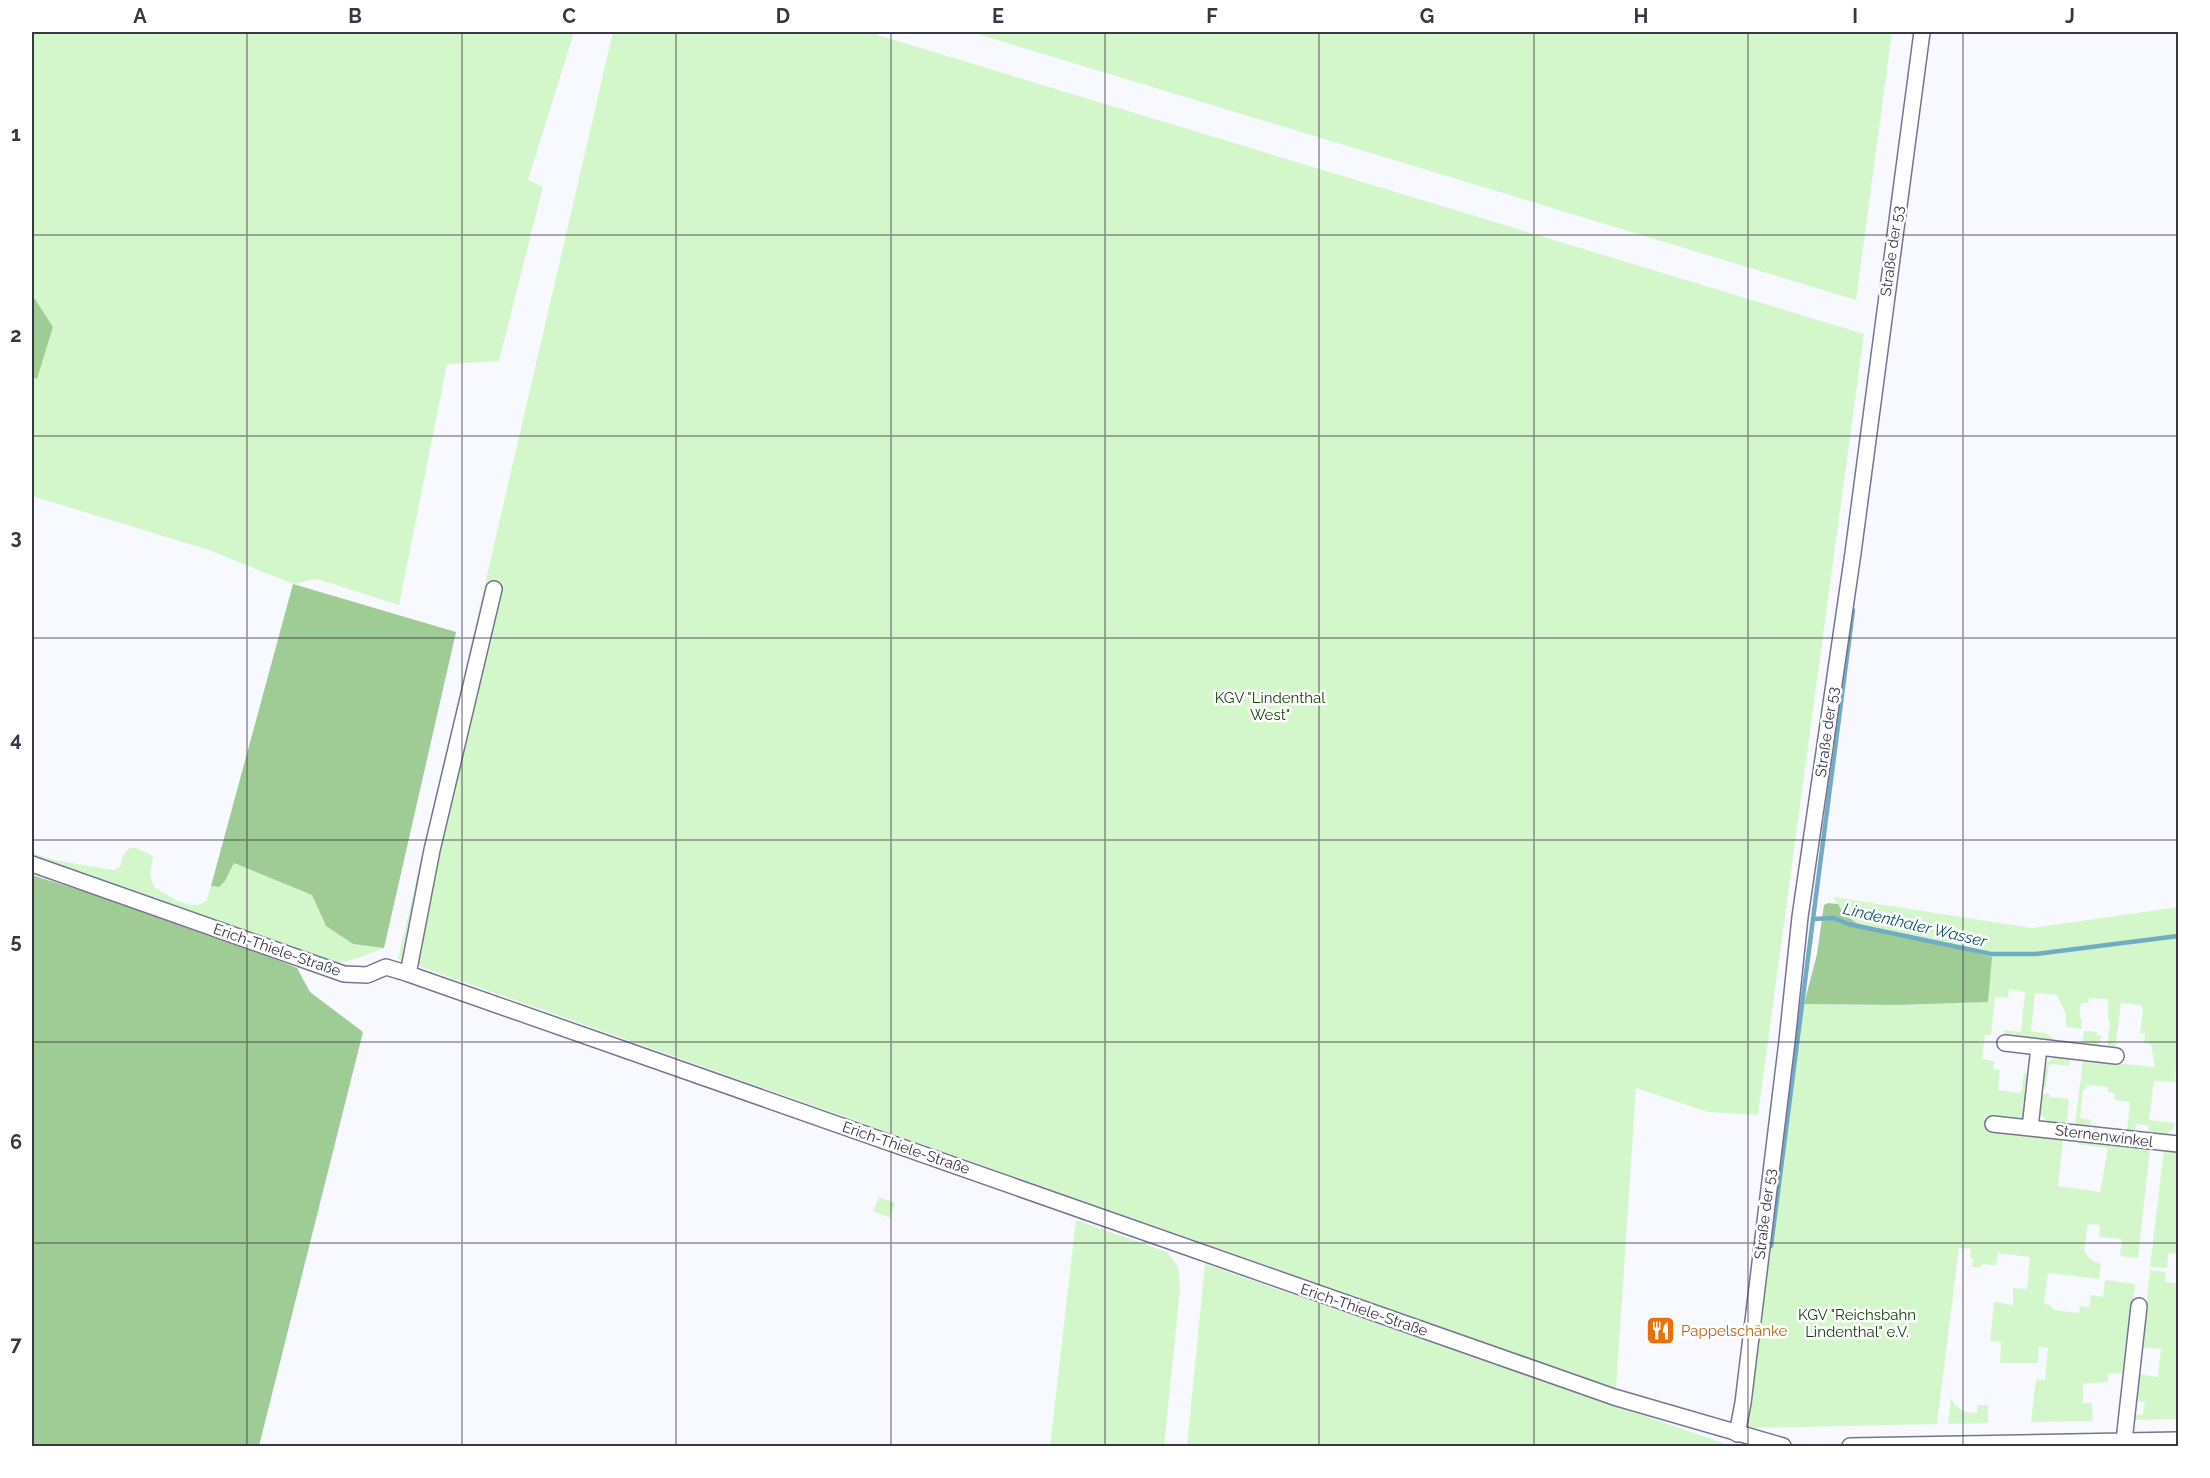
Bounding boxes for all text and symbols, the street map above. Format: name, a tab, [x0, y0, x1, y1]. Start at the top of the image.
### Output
text: A	[133, 4, 147, 28]
text: B	[348, 4, 362, 28]
text: C	[562, 4, 576, 28]
text: D	[776, 4, 790, 28]
text: E	[992, 4, 1004, 28]
text: F	[1206, 4, 1218, 28]
text: G	[1420, 4, 1434, 28]
text: H	[1634, 4, 1648, 28]
text: I	[1852, 4, 1858, 28]
text: J	[2065, 4, 2075, 28]
text: 1	[11, 122, 21, 146]
street label: Straße der 53	[1877, 205, 1907, 297]
text: 2	[10, 323, 22, 347]
text: 3	[10, 525, 22, 549]
street label: Straße der 53	[1812, 686, 1842, 778]
park label: KGV "Lindenthal West"	[1215, 689, 1326, 724]
text: 4	[10, 727, 22, 751]
water label: Lindenthaler Wasser	[1841, 899, 1989, 951]
street label: Erich-Thiele-Straße	[211, 920, 343, 980]
text: 5	[10, 929, 22, 953]
street label: Erich-Thiele-Straße	[840, 1118, 972, 1178]
street label: Sternenwinkel	[2054, 1121, 2155, 1151]
text: 6	[10, 1130, 22, 1154]
street label: Straße der 53	[1750, 1168, 1780, 1260]
street label: Erich-Thiele-Straße	[1298, 1280, 1430, 1340]
park label: KGV "Reichsbahn Lindenthal" e.V.	[1798, 1306, 1916, 1341]
restaurant icon: Pappelschänke	[1644, 1315, 1676, 1347]
place label: Pappelschänke	[1681, 1322, 1788, 1340]
text: 7	[10, 1332, 22, 1356]

